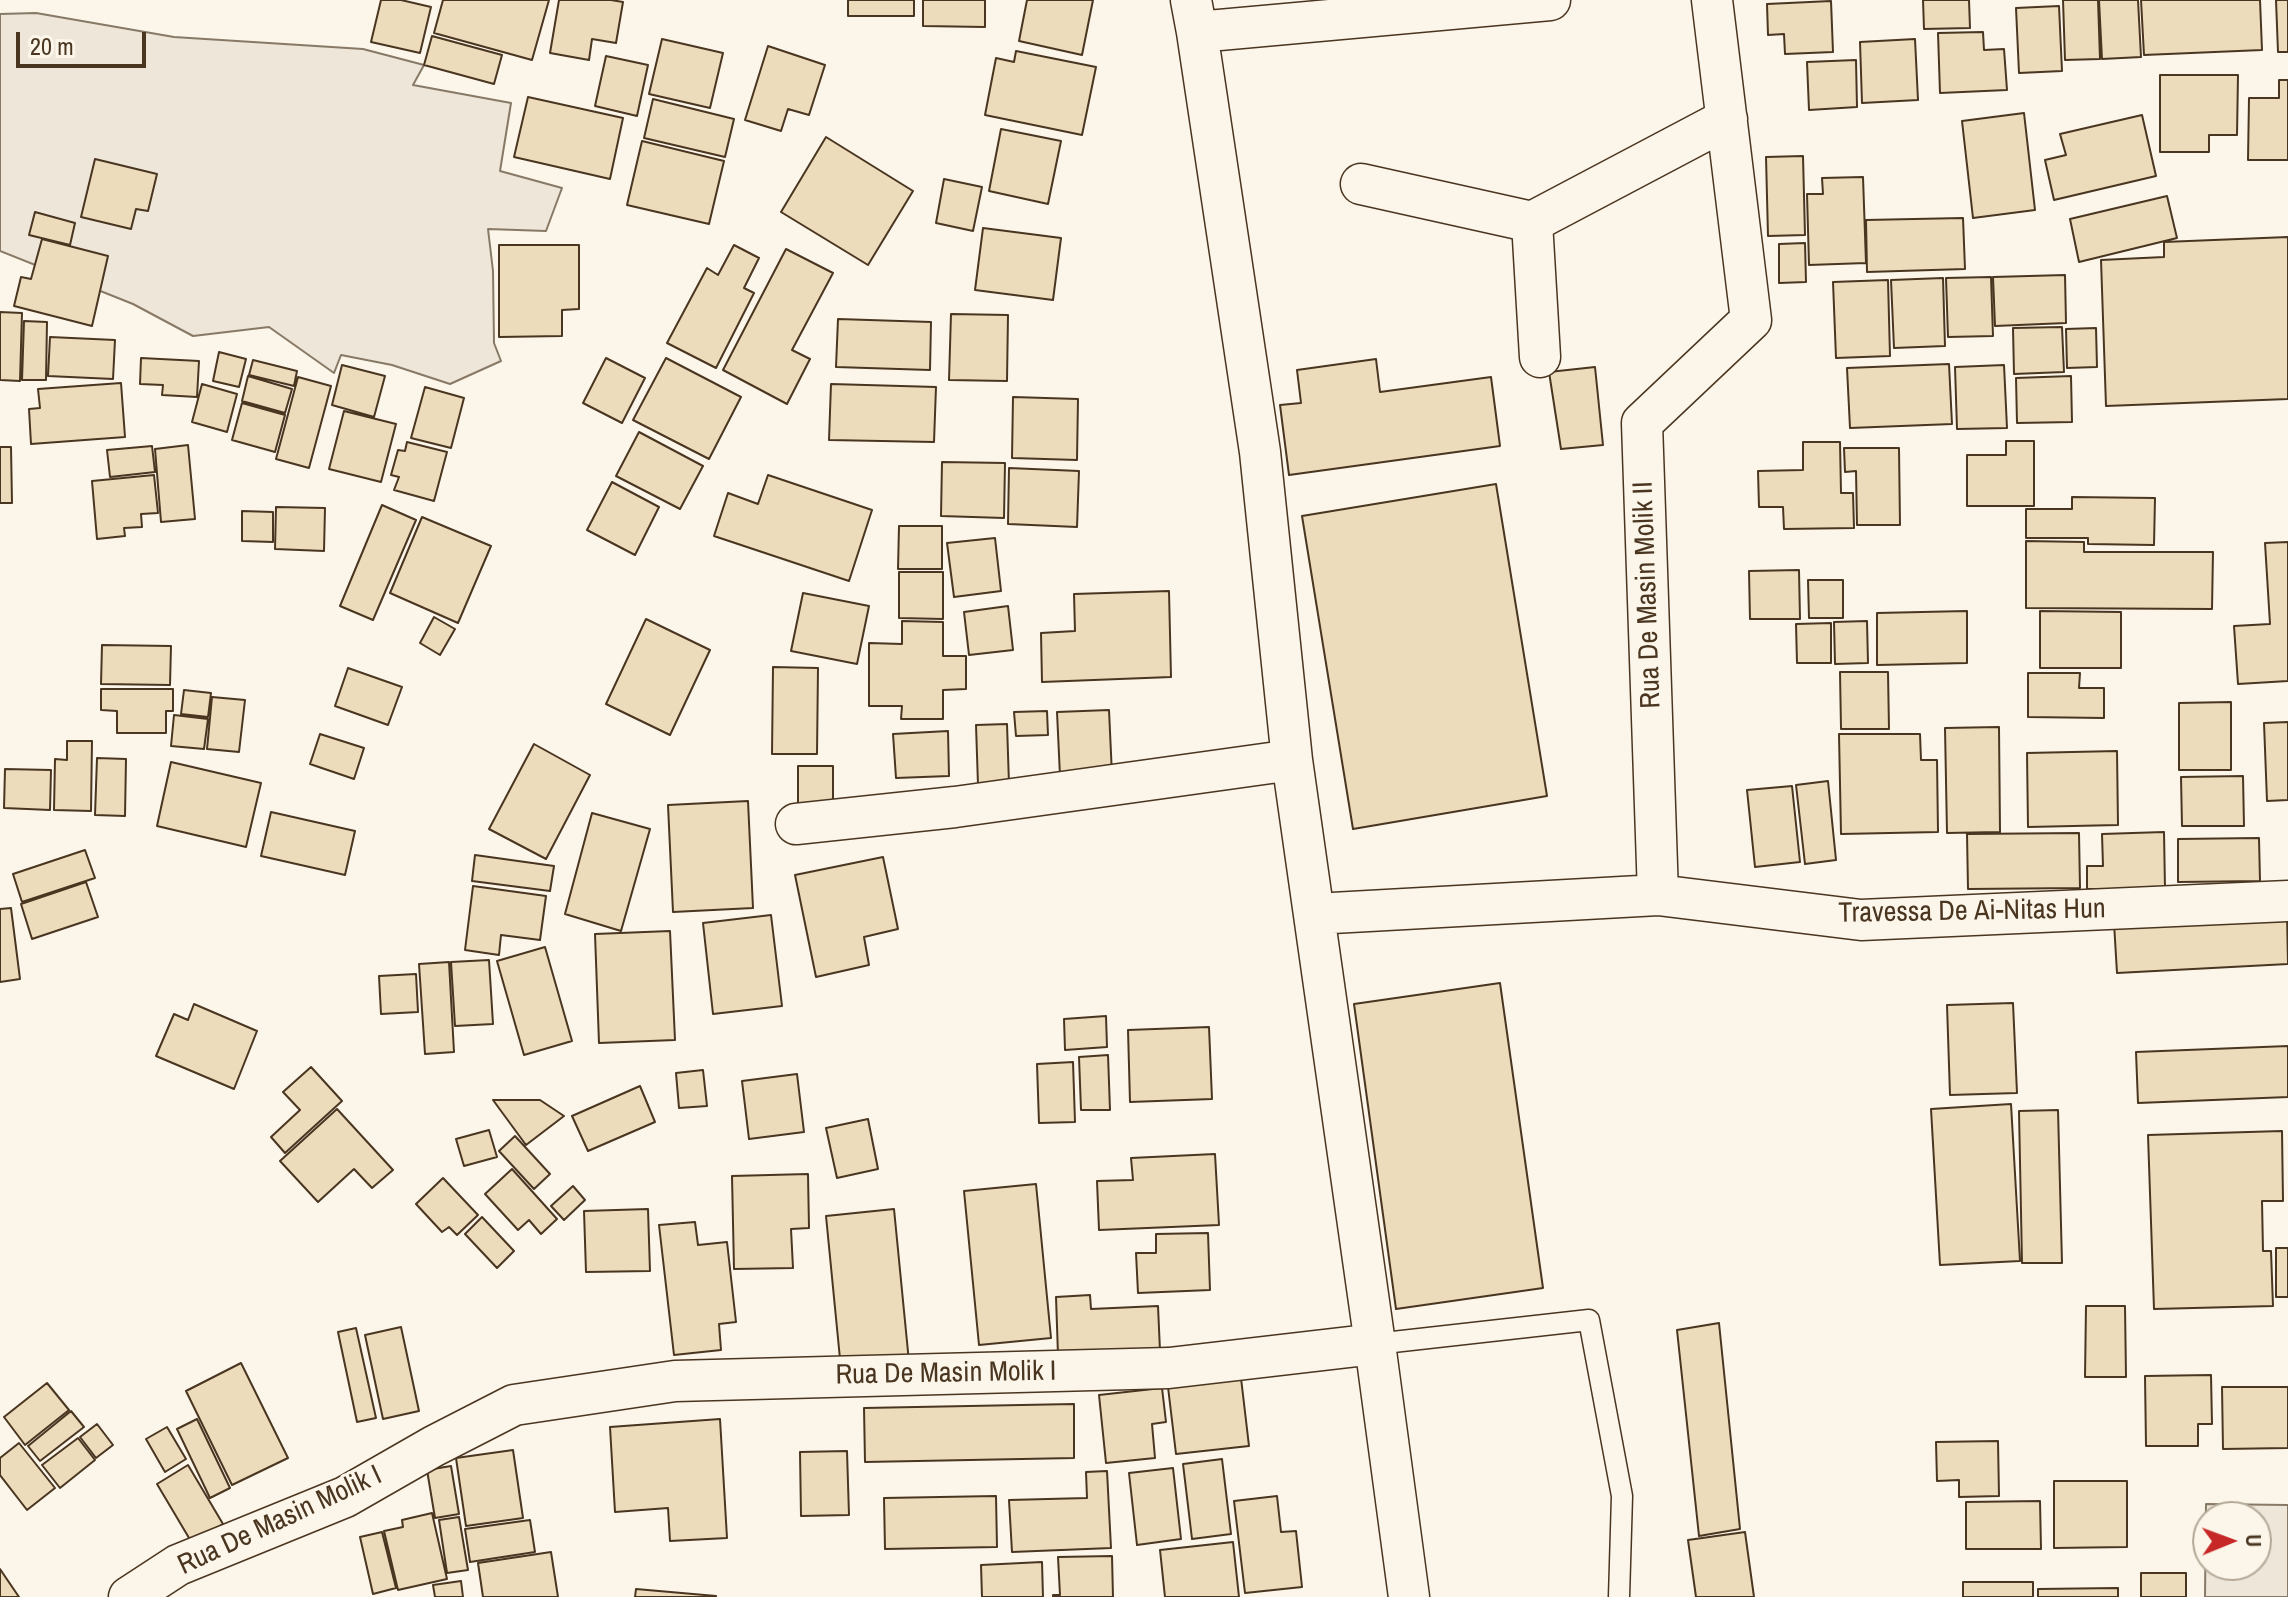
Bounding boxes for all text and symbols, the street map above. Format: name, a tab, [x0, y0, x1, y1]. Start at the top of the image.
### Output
scale bar	[20, 16, 150, 66]
text: 20 m	[30, 30, 74, 62]
street label: Rua De Masin Molik II	[1627, 481, 1669, 709]
street label: Travessa De Ai-Nitas Hun	[1838, 893, 2106, 931]
street label: Rua De Masin Molik I	[835, 1355, 1057, 1393]
street label: Rua De Masin Molik I	[173, 1459, 387, 1583]
north arrow	[2192, 1501, 2272, 1581]
text: U	[2239, 1534, 2269, 1547]

